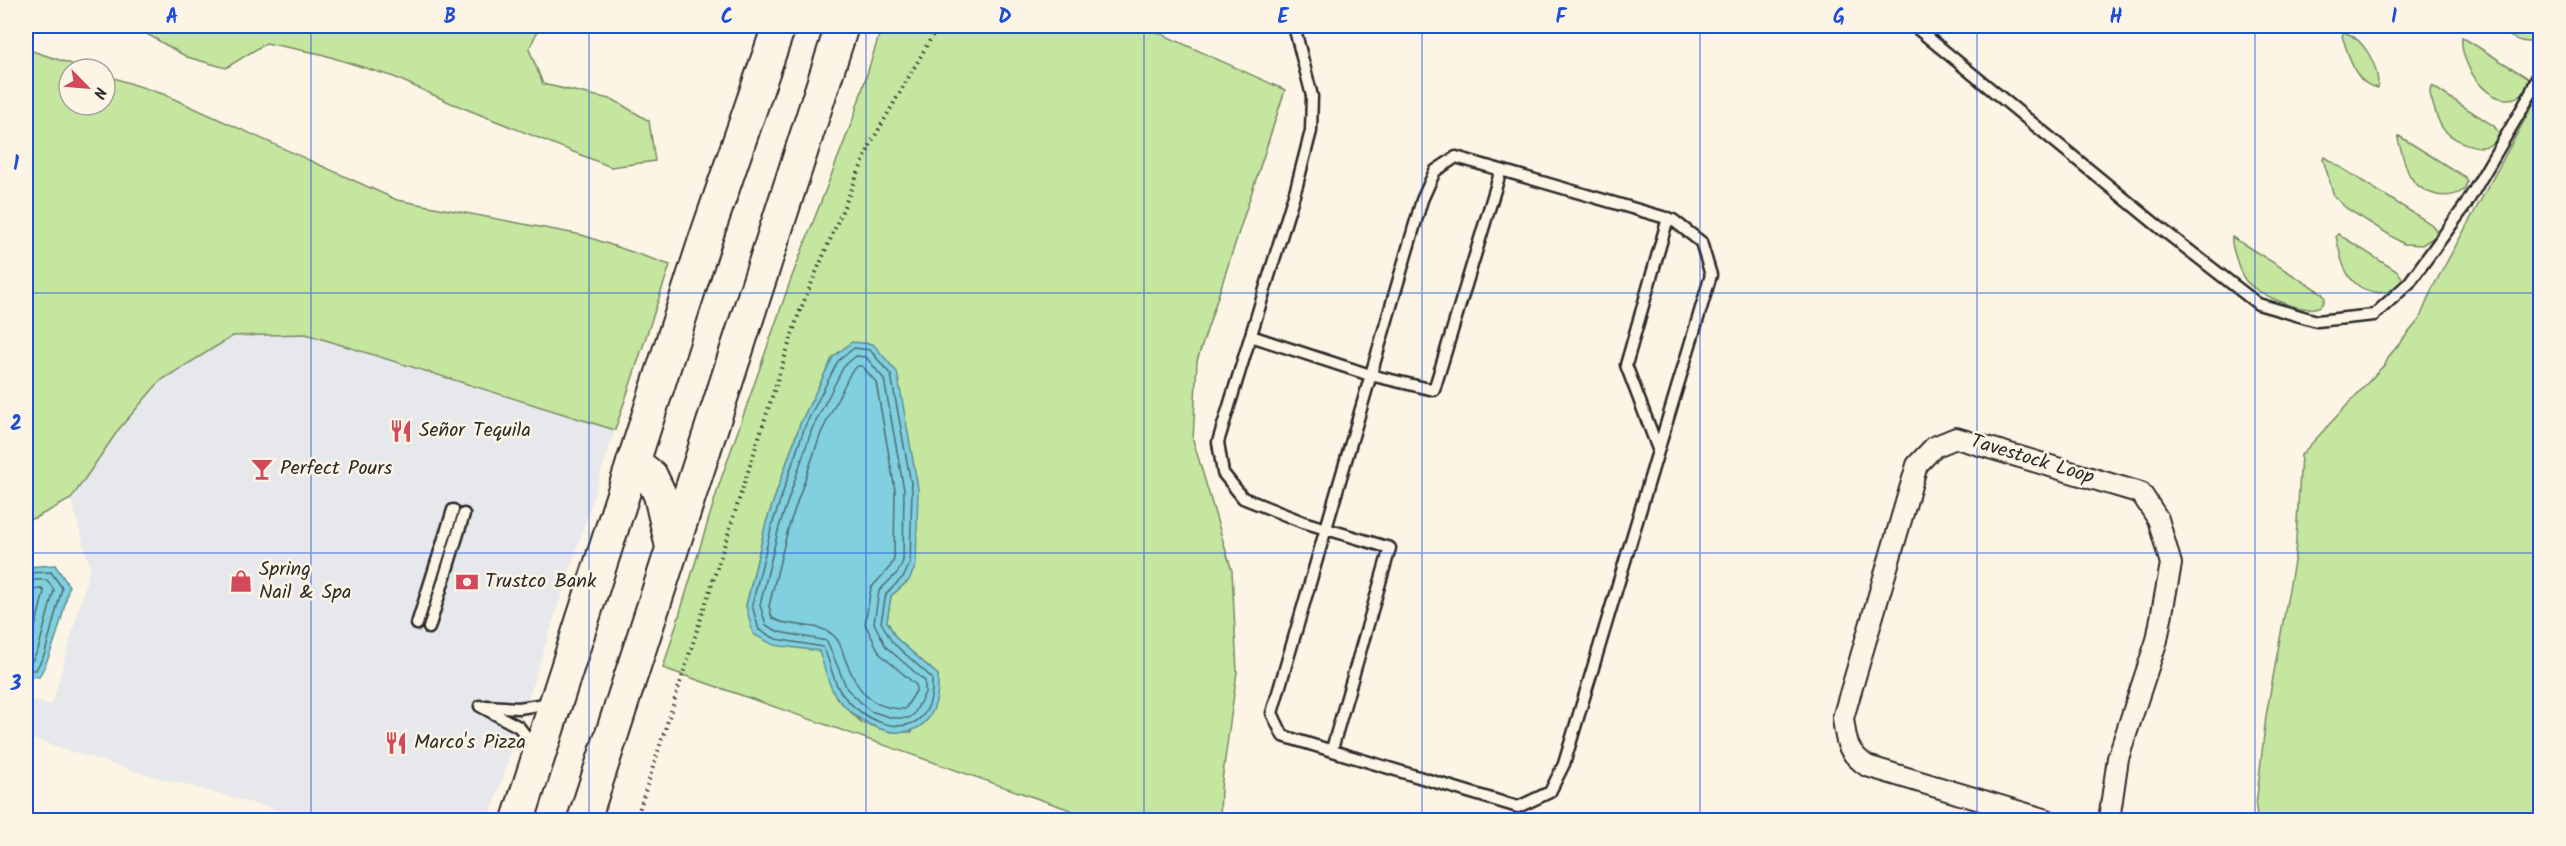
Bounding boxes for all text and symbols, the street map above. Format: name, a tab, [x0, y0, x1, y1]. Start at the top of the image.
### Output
text: A	[166, 2, 178, 34]
text: B	[444, 2, 456, 34]
text: C	[721, 2, 733, 34]
text: D	[998, 2, 1012, 34]
text: E	[1277, 2, 1289, 34]
text: F	[1556, 2, 1568, 34]
text: G	[1833, 2, 1845, 34]
text: H	[2109, 2, 2123, 34]
text: I	[2391, 2, 2397, 34]
north arrow	[57, 57, 117, 117]
text: N	[86, 83, 113, 103]
text: 1	[13, 149, 19, 181]
text: 2	[10, 409, 22, 441]
place label: Señor Tequila	[419, 415, 531, 447]
restaurant icon: Señor Tequila	[388, 418, 414, 444]
street label: Tavestock Loop	[1966, 426, 2098, 494]
place label: Perfect Pours	[280, 453, 393, 485]
bar icon: Perfect Pours	[249, 456, 275, 482]
place label: Spring Nail & Spa	[259, 554, 351, 609]
place label: Trustco Bank	[485, 566, 597, 598]
shop icon: Spring Nail & Spa	[228, 568, 254, 594]
bank icon: Trustco Bank	[454, 569, 480, 595]
text: 3	[10, 669, 22, 701]
place label: Marco's Pizza	[414, 727, 526, 759]
restaurant icon: Marco's Pizza	[383, 730, 409, 756]

